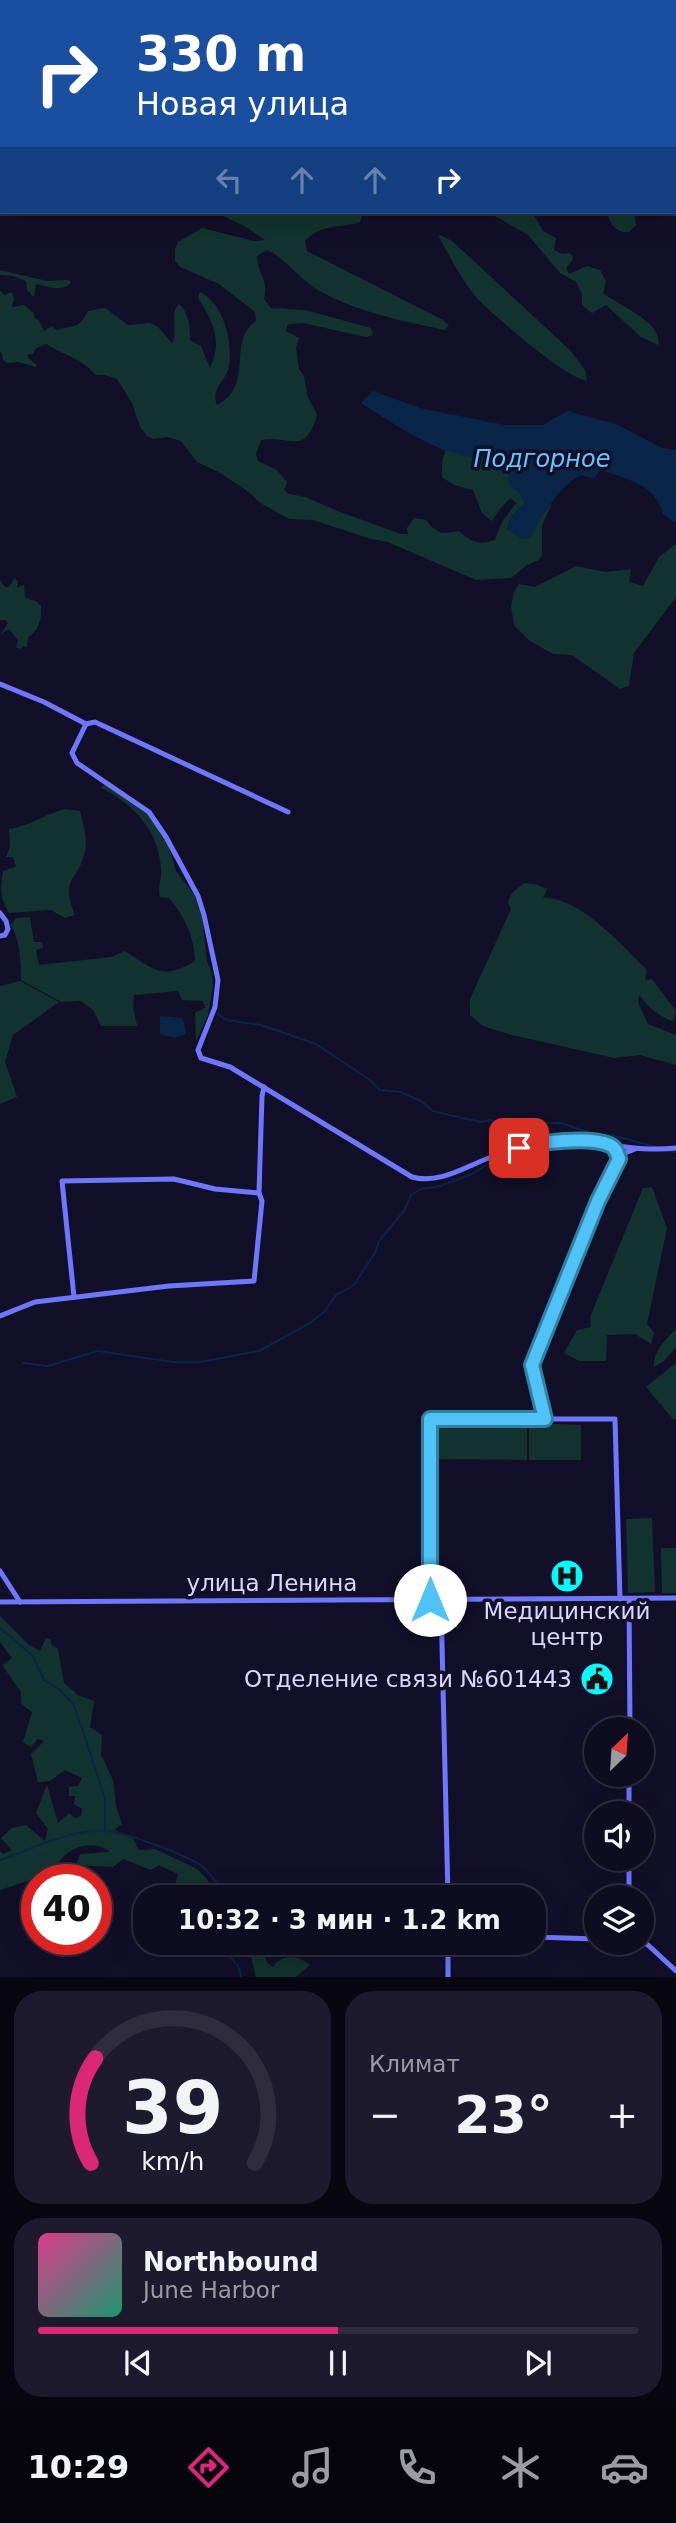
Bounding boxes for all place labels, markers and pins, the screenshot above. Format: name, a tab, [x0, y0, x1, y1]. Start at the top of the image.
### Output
pin	[489, 1118, 549, 1178]
hospital icon: Медицинский центр	[548, 1557, 586, 1595]
place label: Медицинский центр	[484, 1598, 650, 1650]
public building icon: Отделение связи №601443	[578, 1660, 616, 1698]
place label: Отделение связи №601443	[244, 1666, 572, 1692]

